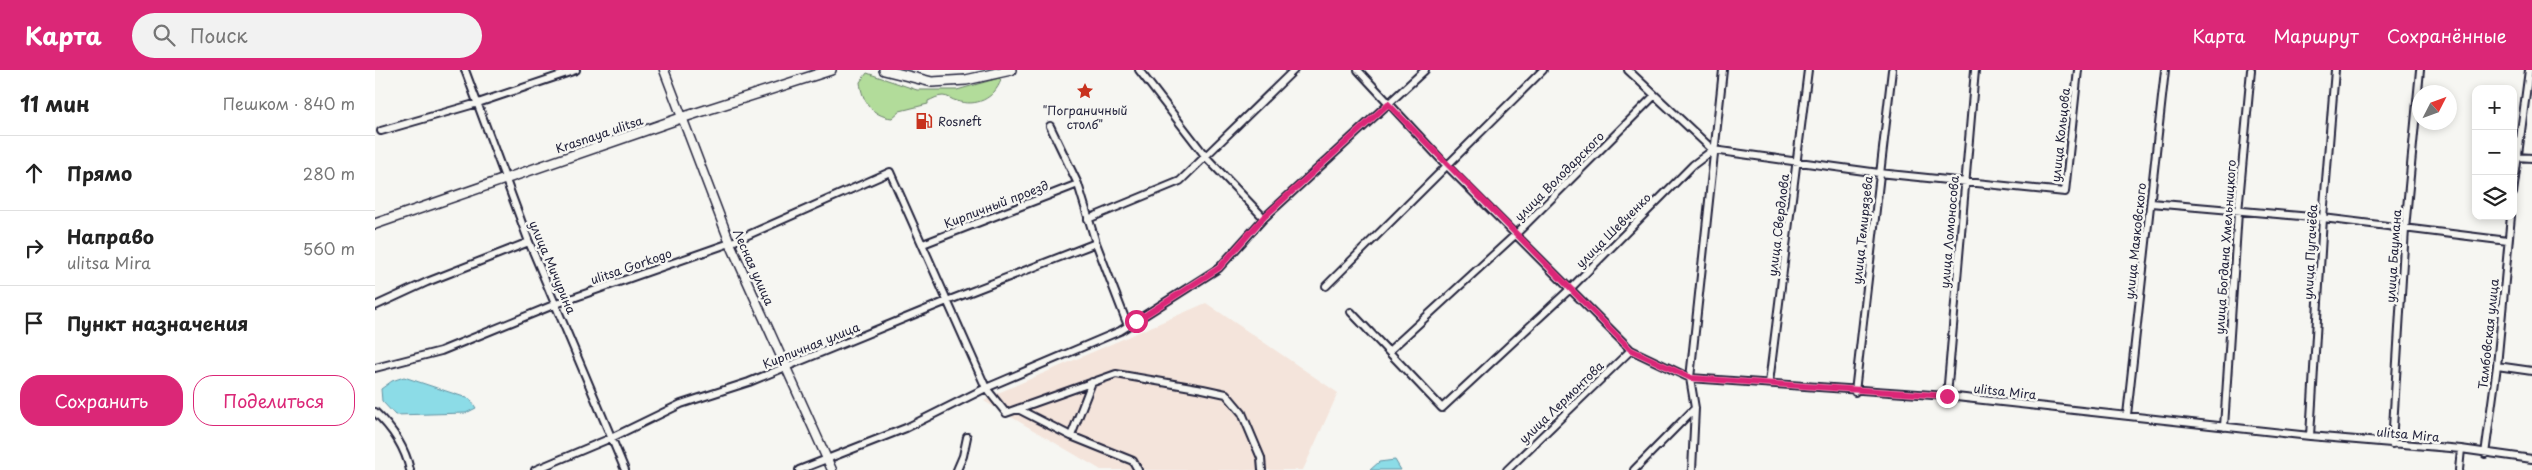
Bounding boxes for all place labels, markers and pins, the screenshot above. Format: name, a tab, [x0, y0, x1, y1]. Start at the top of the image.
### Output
place icon: "Пограничный столб"	[1075, 81, 1095, 101]
place label: "Пограничный столб"	[1042, 101, 1128, 133]
fuel station icon: Rosneft	[914, 111, 934, 131]
place label: Rosneft	[938, 112, 982, 130]

